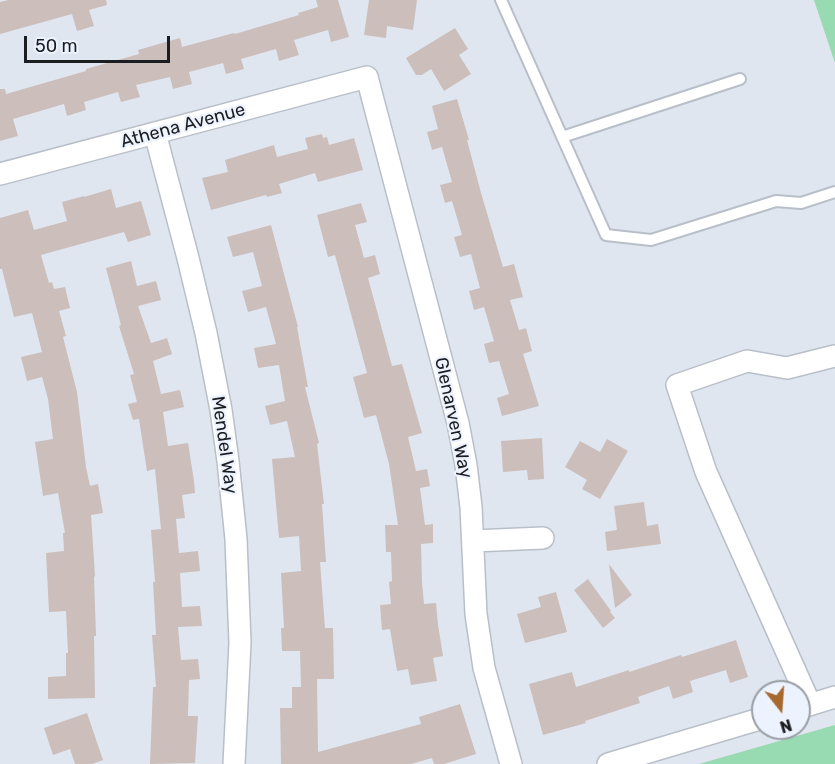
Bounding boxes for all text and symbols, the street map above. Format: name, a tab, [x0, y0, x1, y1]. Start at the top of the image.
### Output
scale bar	[27, 24, 172, 62]
text: 50 m	[35, 35, 78, 57]
street label: Athena Avenue	[118, 99, 248, 153]
street label: Glenarven Way	[430, 356, 476, 480]
street label: Mendel Way	[206, 395, 242, 495]
north arrow	[751, 680, 811, 740]
text: N	[778, 715, 794, 737]

